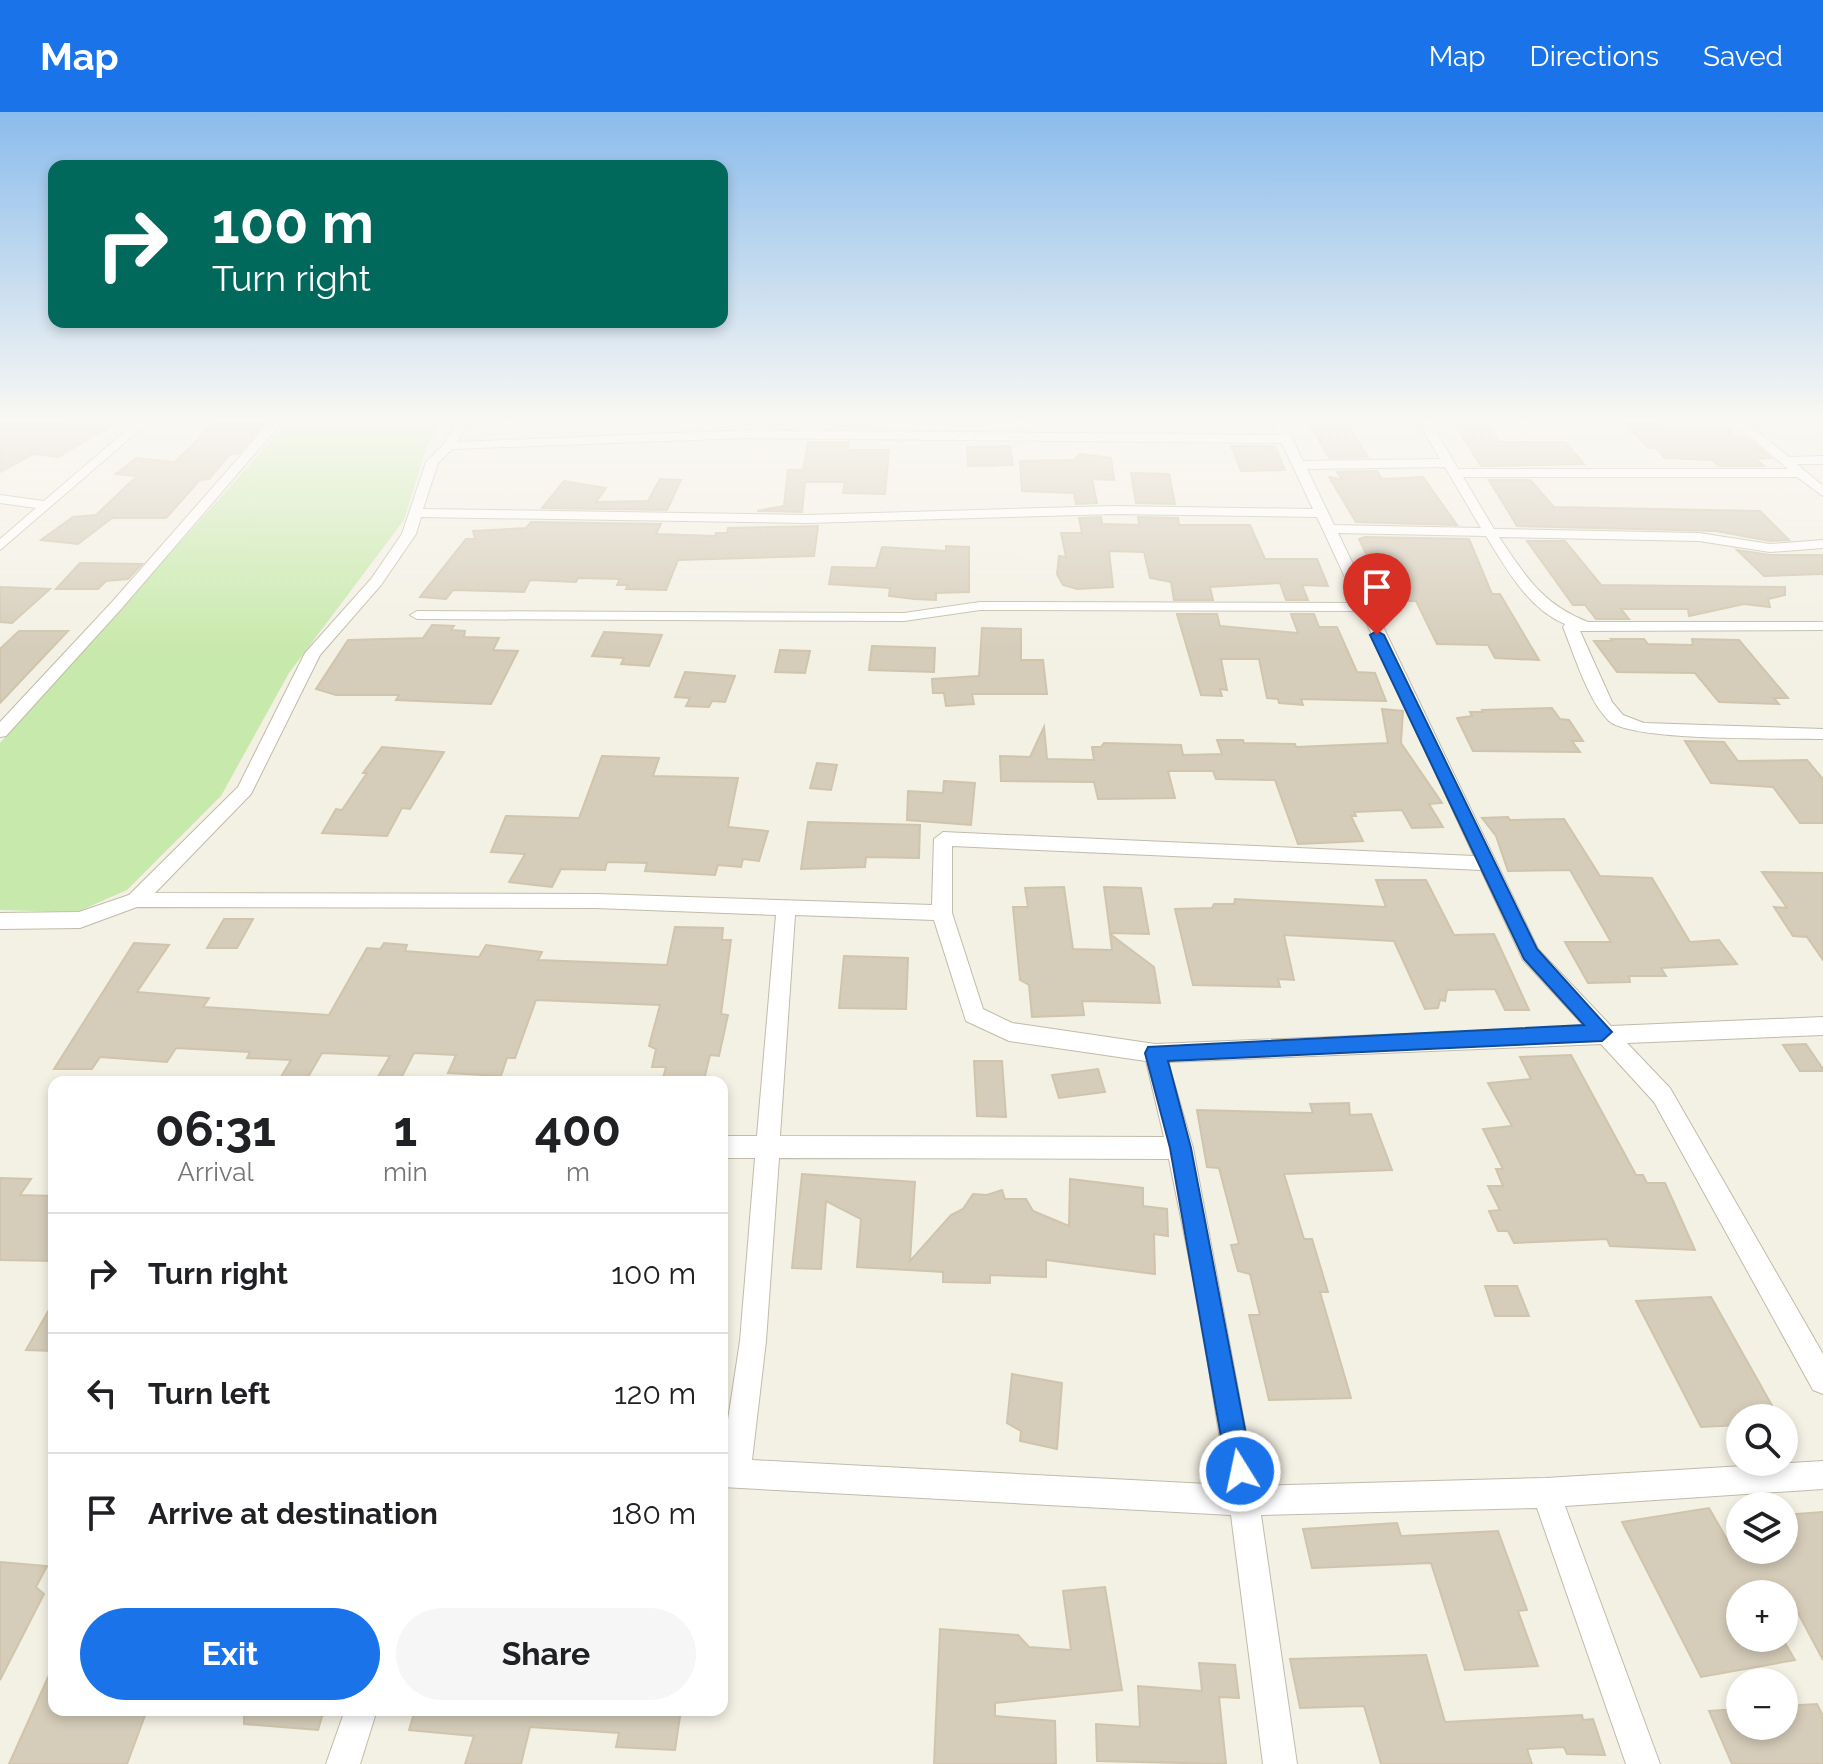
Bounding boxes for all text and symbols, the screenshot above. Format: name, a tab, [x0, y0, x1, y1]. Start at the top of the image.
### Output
text: Map	[40, 34, 119, 79]
text: Map	[1429, 40, 1486, 73]
text: Directions	[1530, 40, 1659, 73]
text: Saved	[1703, 40, 1783, 73]
text: 100 m	[212, 190, 374, 256]
icon: right	[80, 192, 184, 296]
text: Turn right	[212, 257, 371, 299]
pin	[1343, 553, 1411, 635]
icon: arrive	[1355, 565, 1399, 609]
text: 06:31	[155, 1101, 276, 1157]
text: 1	[393, 1101, 417, 1157]
text: 400	[535, 1101, 621, 1157]
text: Arrival	[177, 1157, 254, 1187]
text: min	[383, 1157, 428, 1187]
text: m	[566, 1157, 590, 1187]
icon: right	[80, 1251, 124, 1295]
text: Turn right	[148, 1256, 288, 1291]
text: 100 m	[611, 1256, 696, 1291]
icon: left	[80, 1371, 124, 1415]
text: Turn left	[148, 1376, 270, 1411]
text: 120 m	[614, 1376, 696, 1411]
map controls	[1726, 1404, 1798, 1740]
button: search	[1726, 1404, 1798, 1476]
position arrow	[1198, 1429, 1282, 1513]
icon: arrive	[80, 1491, 124, 1535]
button: layers	[1726, 1492, 1798, 1564]
text: Arrive at destination	[148, 1496, 438, 1531]
text: 180 m	[612, 1496, 696, 1531]
button: +	[1726, 1580, 1798, 1652]
button: Exit	[80, 1608, 380, 1700]
button: Share	[396, 1608, 696, 1700]
button: −	[1726, 1668, 1798, 1740]

